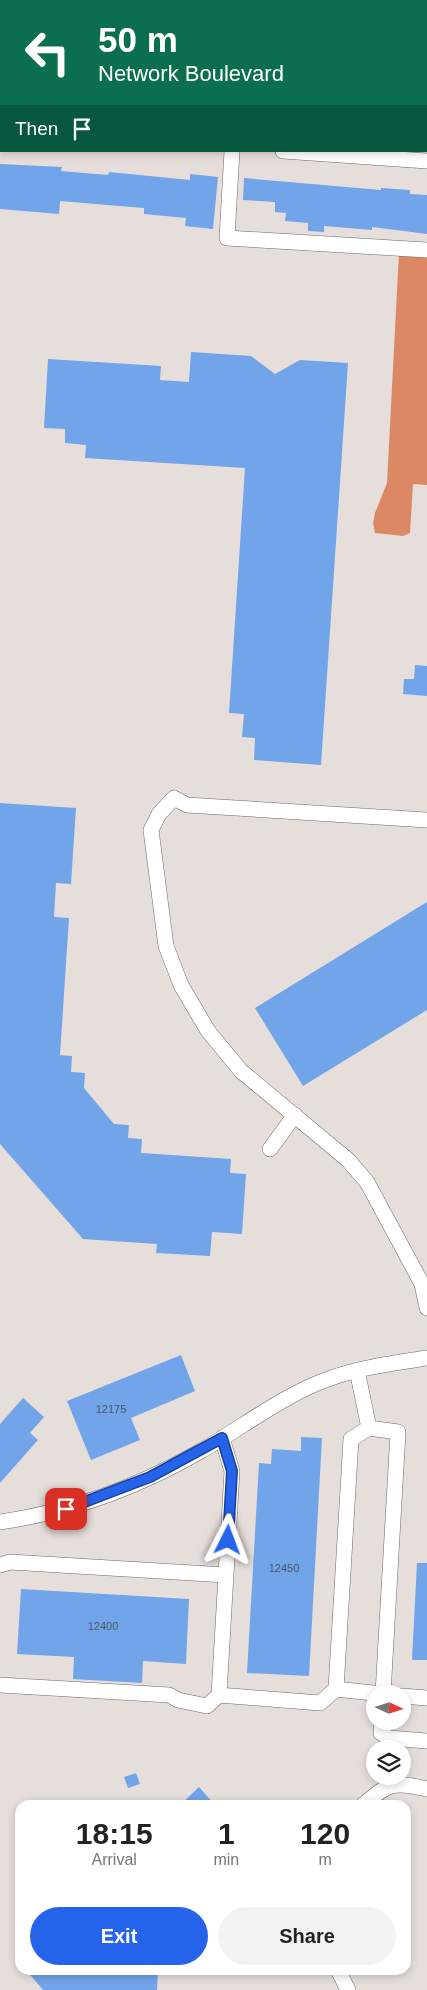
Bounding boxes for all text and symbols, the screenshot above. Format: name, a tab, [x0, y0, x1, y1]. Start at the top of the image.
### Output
icon: left	[15, 20, 80, 85]
text: 50 m	[98, 20, 178, 59]
text: Network Boulevard	[98, 61, 284, 86]
icon: arrive	[68, 115, 96, 143]
text: Then	[15, 118, 58, 139]
house number: 12175	[96, 1403, 126, 1415]
pin	[45, 1488, 87, 1530]
icon: arrive	[52, 1495, 80, 1523]
position arrow	[201, 1513, 253, 1565]
house number: 12450	[269, 1562, 299, 1574]
house number: 12400	[88, 1620, 118, 1632]
north arrow	[366, 1685, 411, 1730]
map controls	[366, 1685, 411, 1785]
button: layers	[366, 1740, 411, 1785]
text: 18:15	[76, 1817, 153, 1850]
text: 1	[218, 1817, 235, 1850]
text: 120	[300, 1817, 350, 1850]
text: Arrival	[92, 1851, 137, 1868]
text: min	[213, 1851, 239, 1868]
text: m	[318, 1851, 332, 1868]
button: Exit	[30, 1907, 208, 1965]
button: Share	[218, 1907, 396, 1965]

